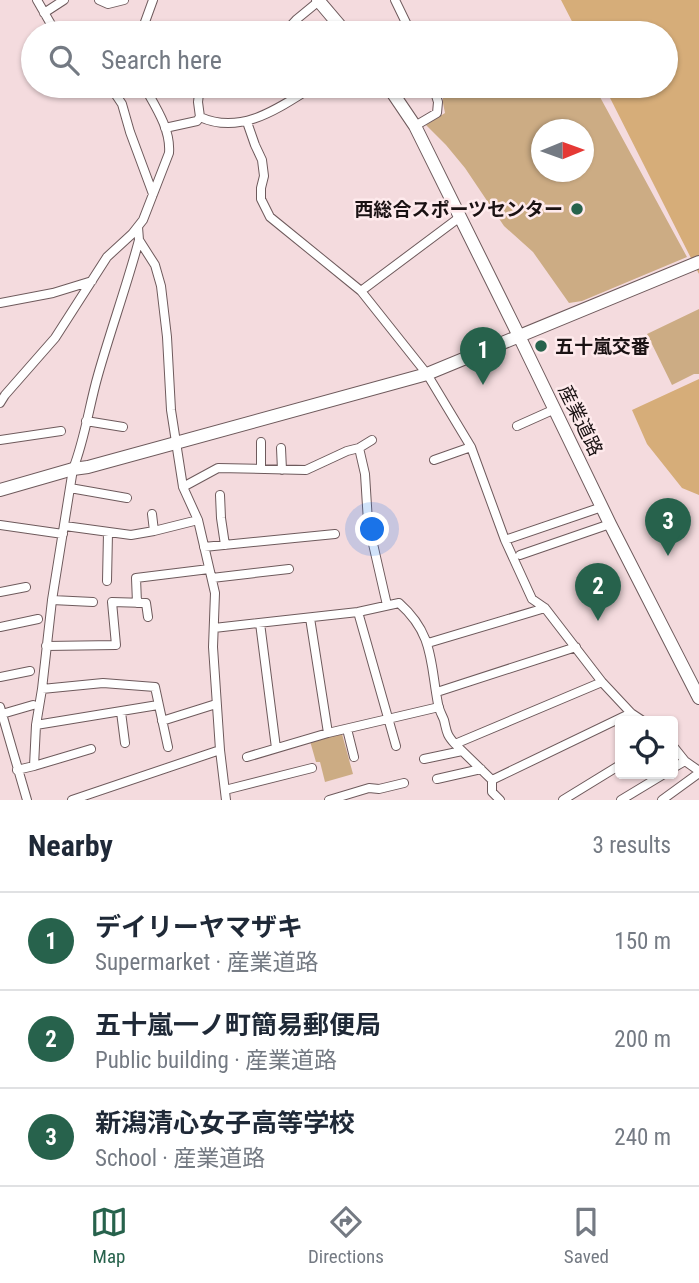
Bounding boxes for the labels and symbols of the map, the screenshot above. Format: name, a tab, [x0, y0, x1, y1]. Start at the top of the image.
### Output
north arrow	[531, 119, 594, 182]
place label: 西総合スポーツセンター	[354, 198, 563, 221]
marker: 西総合スポーツセンター	[569, 201, 585, 217]
pin: 1	[460, 327, 506, 385]
place label: 五十嵐交番	[555, 335, 650, 358]
marker: 五十嵐交番	[533, 338, 549, 354]
street label: 産業道路	[554, 381, 608, 459]
pin: 3	[645, 498, 691, 556]
your location	[355, 512, 389, 546]
pin: 2	[575, 563, 621, 621]

